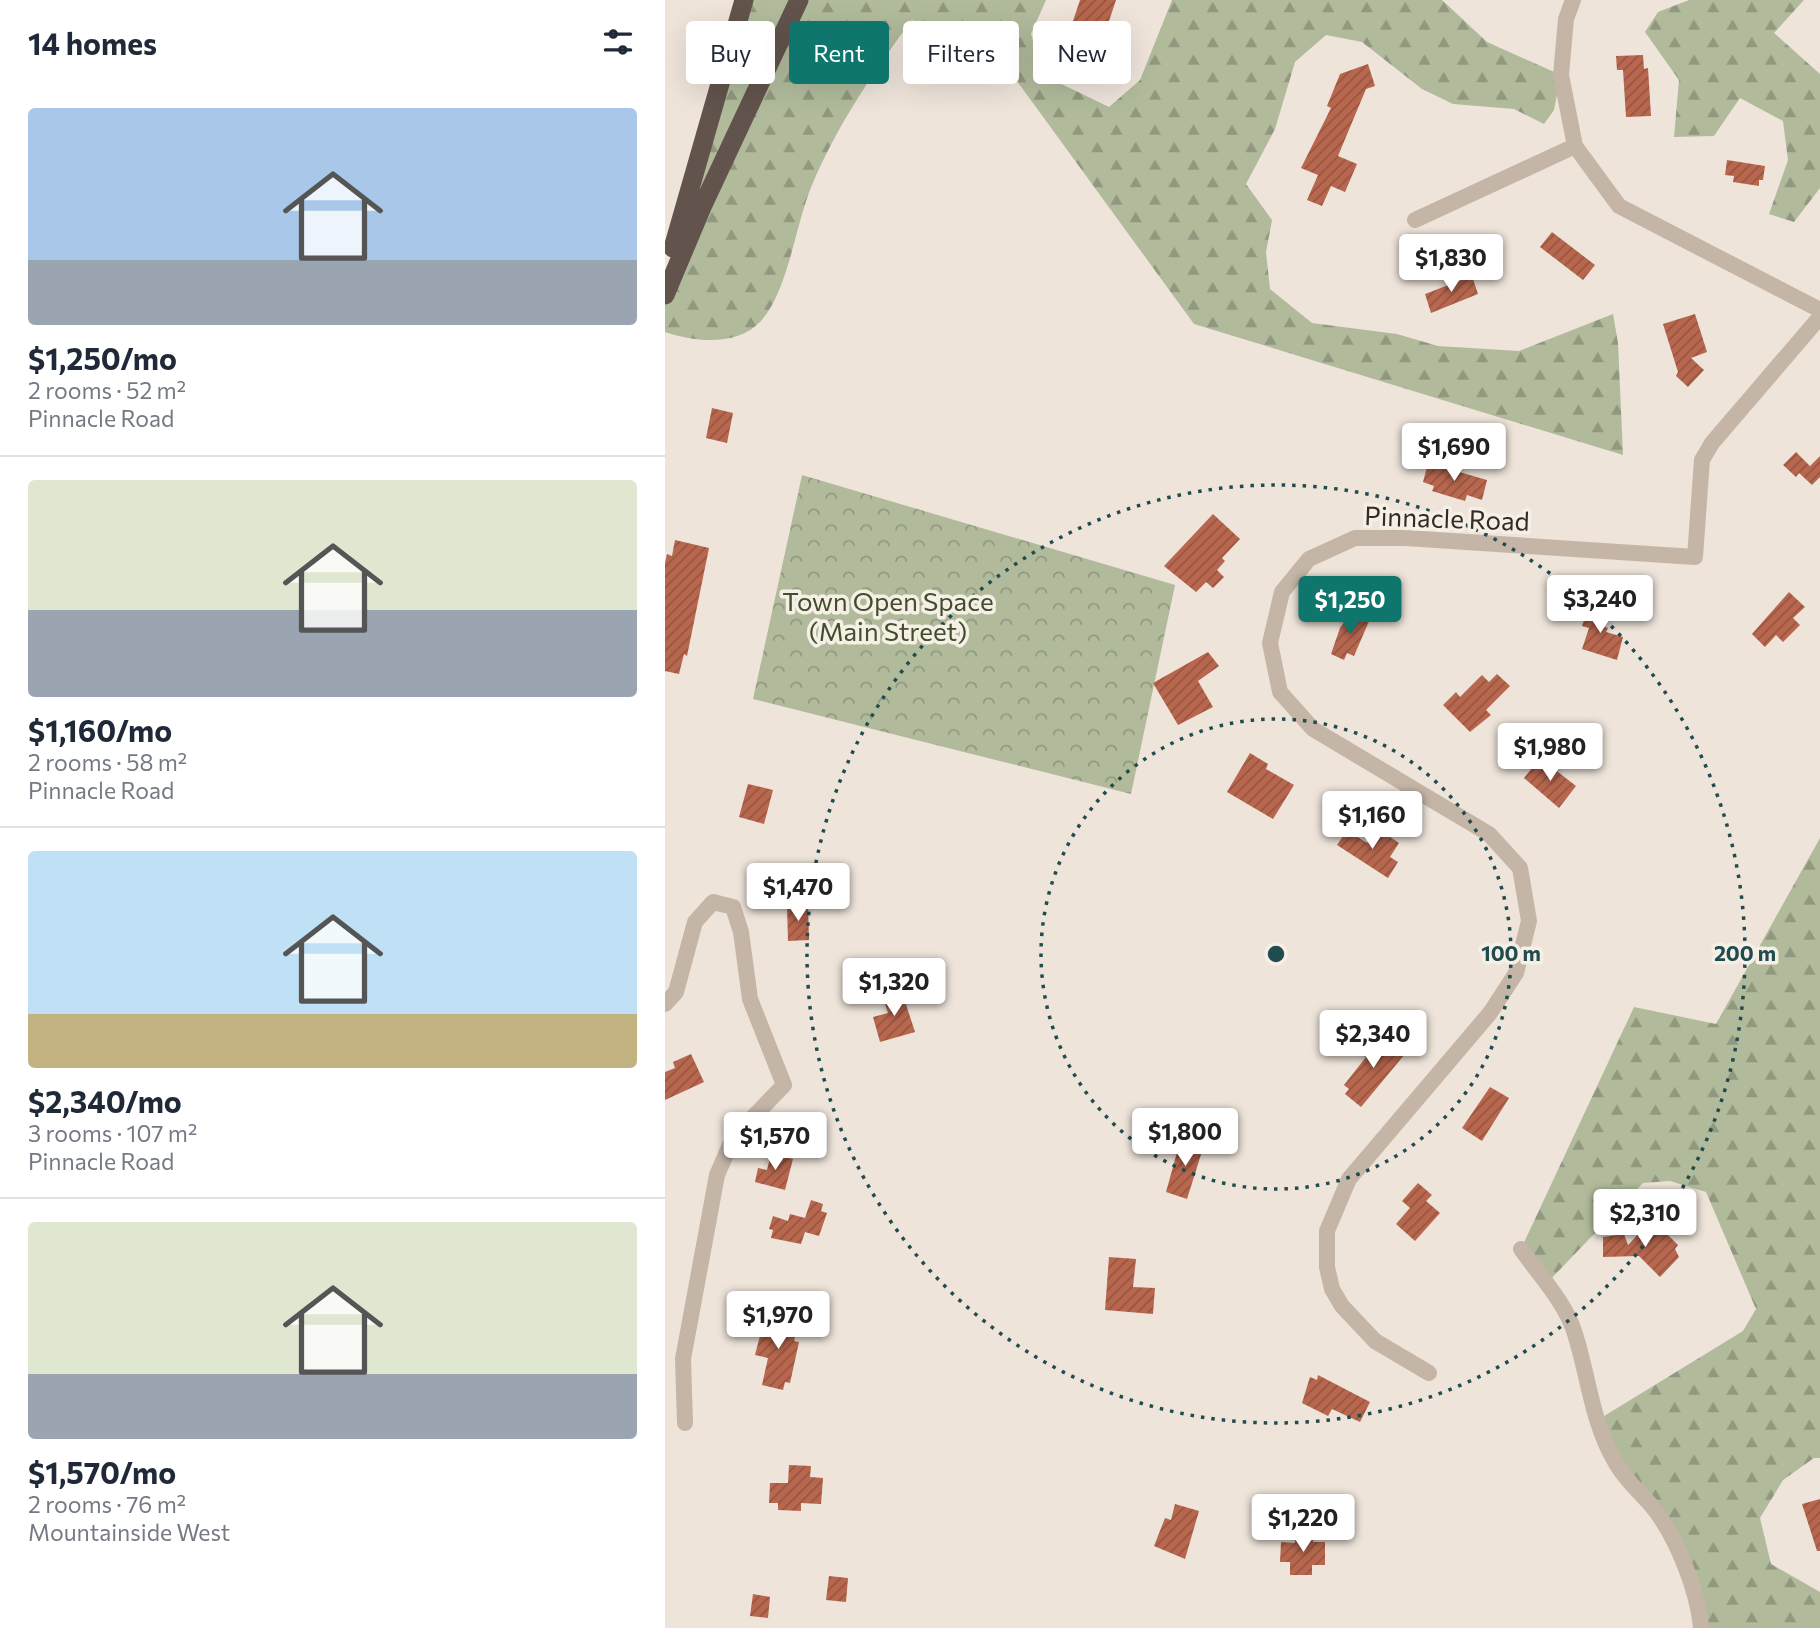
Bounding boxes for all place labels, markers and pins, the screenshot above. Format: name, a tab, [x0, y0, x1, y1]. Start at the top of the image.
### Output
pin: $1,830	[1394, 234, 1508, 294]
pin: $1,690	[1397, 424, 1511, 483]
pin: $1,250	[1293, 576, 1407, 636]
pin: $3,240	[1543, 576, 1657, 635]
pin: $1,980	[1493, 724, 1607, 783]
pin: $1,160	[1315, 792, 1429, 851]
pin: $1,470	[741, 864, 855, 923]
centre of rings	[1264, 942, 1288, 966]
pin: $1,320	[837, 958, 951, 1018]
pin: $2,340	[1316, 1010, 1430, 1070]
pin: $1,800	[1128, 1108, 1242, 1168]
pin: $1,570	[718, 1112, 832, 1172]
pin: $2,310	[1588, 1190, 1702, 1249]
pin: $1,970	[721, 1292, 835, 1351]
pin: $1,220	[1246, 1494, 1360, 1554]

